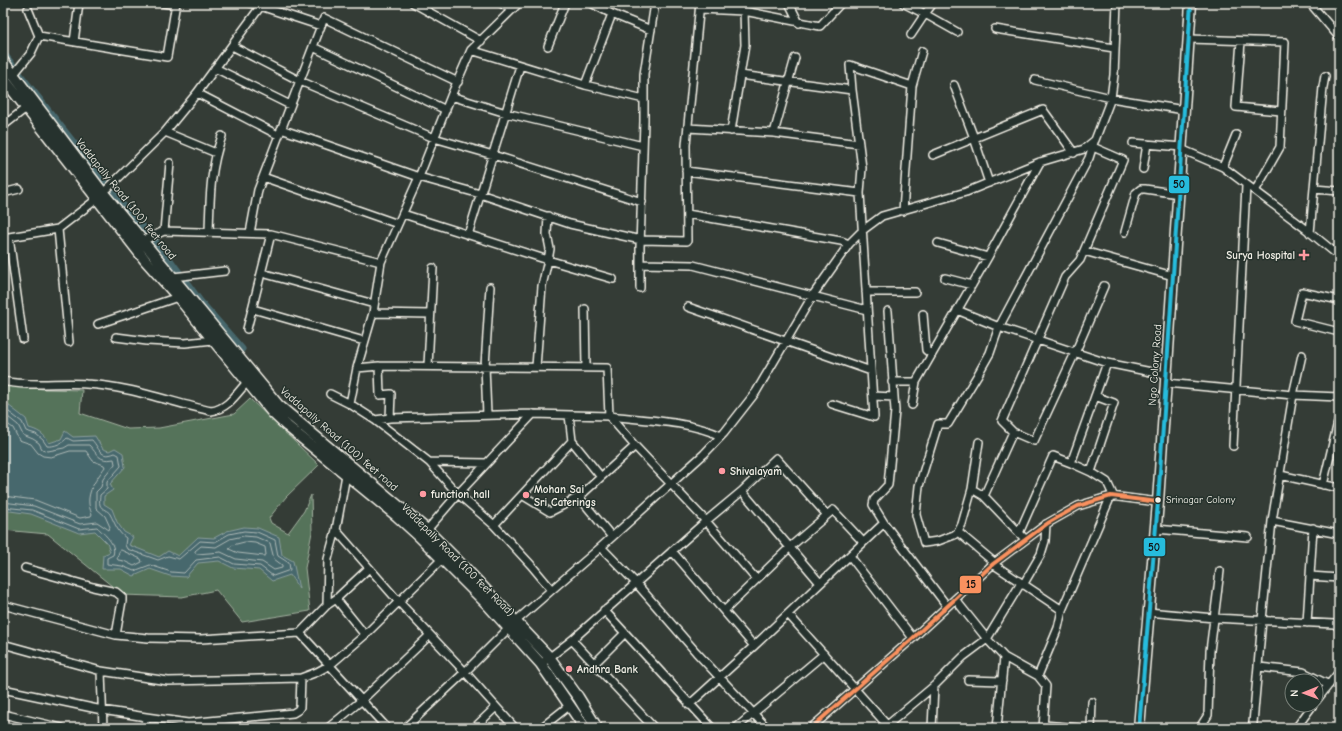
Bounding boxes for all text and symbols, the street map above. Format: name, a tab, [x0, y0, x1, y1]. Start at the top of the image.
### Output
street label: Vaddapally Road (100) feet road	[73, 136, 179, 262]
line badge: 50	[1168, 175, 1190, 194]
text: 50	[1173, 178, 1185, 191]
place label: Surya Hospital	[1226, 249, 1295, 262]
marker: Surya Hospital	[1298, 249, 1310, 261]
street label: Ngo Colony Road	[1146, 324, 1164, 406]
street label: Vaddapally Road (100) feet road	[277, 384, 401, 494]
place label: Shivalayam	[730, 465, 782, 478]
marker: Shivalayam	[717, 466, 727, 476]
place label: Mohan Sai Sri Caterings	[534, 483, 596, 509]
place label: function hall	[430, 488, 490, 501]
marker: function hall	[418, 489, 428, 499]
marker: Mohan Sai Sri Caterings	[521, 490, 531, 500]
place label: Srinagar Colony	[1166, 494, 1236, 506]
marker: Srinagar Colony	[1153, 495, 1163, 505]
street label: Vaddepally Road (100 feet Road)	[399, 501, 517, 619]
line badge: 50	[1143, 537, 1166, 557]
text: 50	[1148, 541, 1160, 554]
line badge: 15	[959, 575, 982, 594]
text: 15	[966, 578, 976, 591]
place label: Andhra Bank	[577, 663, 638, 676]
marker: Andhra Bank	[564, 664, 574, 674]
north arrow	[1284, 673, 1324, 713]
text: N	[1288, 689, 1301, 697]

